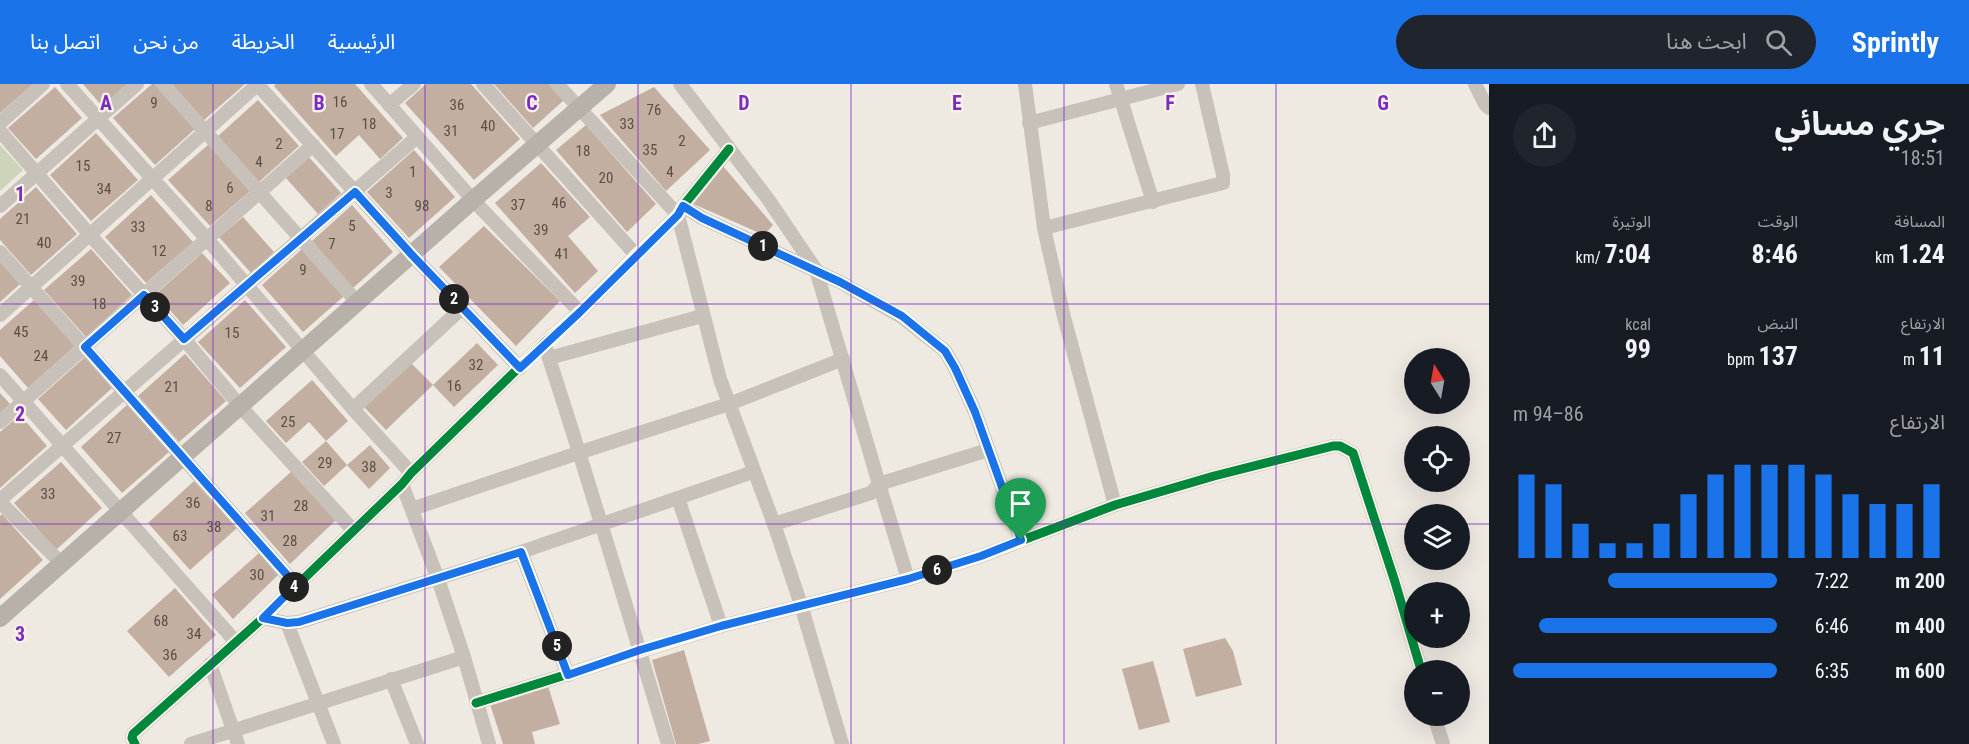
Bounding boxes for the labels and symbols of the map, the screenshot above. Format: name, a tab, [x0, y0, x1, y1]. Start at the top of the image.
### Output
text: A	[100, 91, 112, 115]
text: B	[313, 91, 325, 115]
text: C	[526, 91, 538, 115]
text: D	[738, 91, 750, 115]
text: E	[952, 91, 962, 115]
text: F	[1165, 91, 1175, 115]
text: G	[1377, 91, 1389, 115]
house number: 16	[333, 93, 347, 111]
house number: 9	[150, 94, 158, 112]
house number: 36	[450, 96, 464, 114]
house number: 76	[647, 101, 661, 119]
house number: 18	[362, 115, 376, 133]
house number: 33	[620, 115, 634, 133]
house number: 40	[481, 117, 495, 135]
house number: 31	[444, 122, 458, 140]
house number: 17	[330, 125, 344, 143]
house number: 2	[678, 132, 686, 150]
house number: 2	[275, 135, 283, 153]
house number: 35	[643, 141, 657, 159]
house number: 18	[576, 142, 590, 160]
house number: 4	[255, 153, 263, 171]
house number: 15	[76, 157, 90, 175]
house number: 1	[409, 163, 417, 181]
house number: 4	[666, 163, 674, 181]
house number: 20	[599, 169, 613, 187]
house number: 6	[226, 179, 234, 197]
house number: 34	[97, 180, 111, 198]
text: 1	[15, 182, 25, 206]
house number: 3	[385, 184, 393, 202]
house number: 46	[552, 194, 566, 212]
house number: 37	[511, 196, 525, 214]
house number: 8	[205, 197, 213, 215]
house number: 98	[415, 197, 429, 215]
house number: 21	[16, 210, 30, 228]
house number: 5	[348, 217, 356, 235]
house number: 33	[131, 218, 145, 236]
house number: 39	[534, 221, 548, 239]
pin: 1	[748, 231, 778, 261]
house number: 40	[37, 234, 51, 252]
house number: 7	[328, 235, 336, 253]
house number: 12	[152, 242, 166, 260]
house number: 41	[555, 245, 569, 263]
house number: 9	[299, 261, 307, 279]
house number: 39	[71, 272, 85, 290]
pin: 2	[439, 284, 469, 314]
pin: 3	[140, 292, 170, 322]
house number: 18	[92, 295, 106, 313]
house number: 45	[14, 323, 28, 341]
house number: 15	[225, 324, 239, 342]
house number: 24	[34, 347, 48, 365]
north arrow	[1404, 348, 1470, 414]
house number: 32	[469, 356, 483, 374]
house number: 16	[447, 377, 461, 395]
house number: 21	[165, 378, 179, 396]
text: 2	[15, 402, 25, 426]
house number: 25	[281, 413, 295, 431]
house number: 27	[107, 429, 121, 447]
house number: 29	[318, 454, 332, 472]
house number: 38	[362, 458, 376, 476]
pin	[995, 478, 1046, 540]
house number: 33	[41, 485, 55, 503]
house number: 36	[186, 494, 200, 512]
house number: 28	[294, 497, 308, 515]
house number: 31	[261, 507, 275, 525]
house number: 38	[207, 518, 221, 536]
house number: 63	[173, 527, 187, 545]
house number: 28	[283, 532, 297, 550]
pin: 6	[922, 555, 952, 585]
house number: 30	[250, 566, 264, 584]
pin: 4	[279, 572, 309, 602]
house number: 68	[154, 612, 168, 630]
text: 3	[15, 622, 25, 646]
house number: 34	[187, 625, 201, 643]
pin: 5	[542, 631, 572, 661]
house number: 36	[163, 646, 177, 664]

